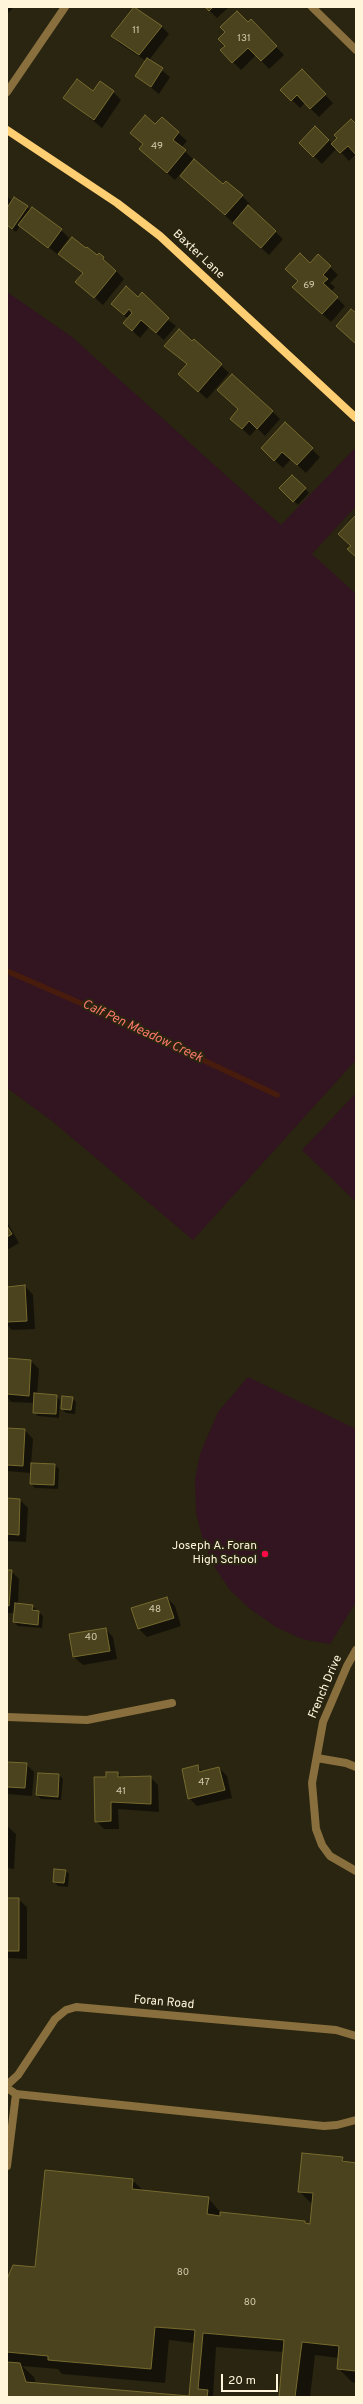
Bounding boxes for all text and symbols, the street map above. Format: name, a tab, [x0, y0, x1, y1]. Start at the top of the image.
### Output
house number: 11	[132, 25, 140, 37]
house number: 131	[237, 33, 251, 45]
house number: 49	[151, 141, 163, 153]
street label: Baxter Lane	[169, 227, 227, 283]
house number: 69	[303, 280, 315, 292]
water label: Calf Pen Meadow Creek	[79, 997, 205, 1067]
place label: Joseph A. Foran High School	[172, 1540, 257, 1568]
marker: Joseph A. Foran High School	[260, 1549, 270, 1559]
house number: 48	[149, 1604, 161, 1616]
house number: 40	[85, 1632, 97, 1644]
street label: French Drive	[306, 1653, 346, 1721]
house number: 47	[198, 1777, 210, 1789]
house number: 41	[116, 1786, 126, 1798]
street label: Foran Road	[133, 1993, 195, 2013]
house number: 80	[177, 2267, 189, 2279]
house number: 80	[244, 2297, 256, 2309]
scale bar	[223, 2366, 280, 2392]
text: 20 m	[228, 2373, 256, 2389]

